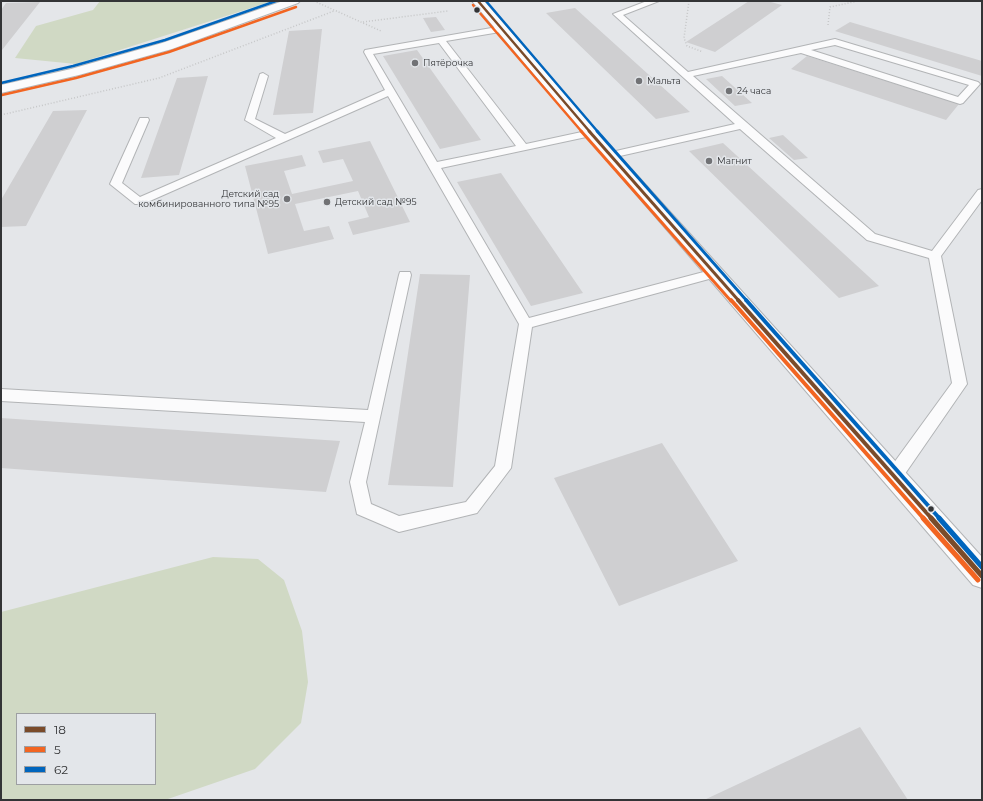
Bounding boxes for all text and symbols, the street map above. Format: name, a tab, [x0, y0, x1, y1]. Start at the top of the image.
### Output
unlabelled marker	[472, 5, 482, 15]
marker: Пятёрочка	[410, 58, 420, 68]
place label: Пятёрочка	[423, 58, 473, 68]
marker: Мальта	[634, 76, 644, 86]
place label: Мальта	[647, 76, 681, 86]
marker: 24 часа	[724, 86, 734, 96]
place label: 24 часа	[737, 86, 771, 96]
marker: Магнит	[704, 156, 714, 166]
place label: Магнит	[717, 156, 752, 166]
place label: Детский сад комбинированного типа №95	[138, 189, 279, 210]
marker: Детский сад комбинированного типа №95	[282, 194, 292, 204]
marker: Детский сад №95	[322, 197, 332, 207]
place label: Детский сад №95	[335, 197, 417, 207]
unlabelled marker	[926, 504, 936, 514]
legend	[16, 713, 156, 785]
text: 18	[54, 722, 66, 737]
text: 5	[54, 742, 61, 757]
text: 62	[54, 762, 68, 777]

